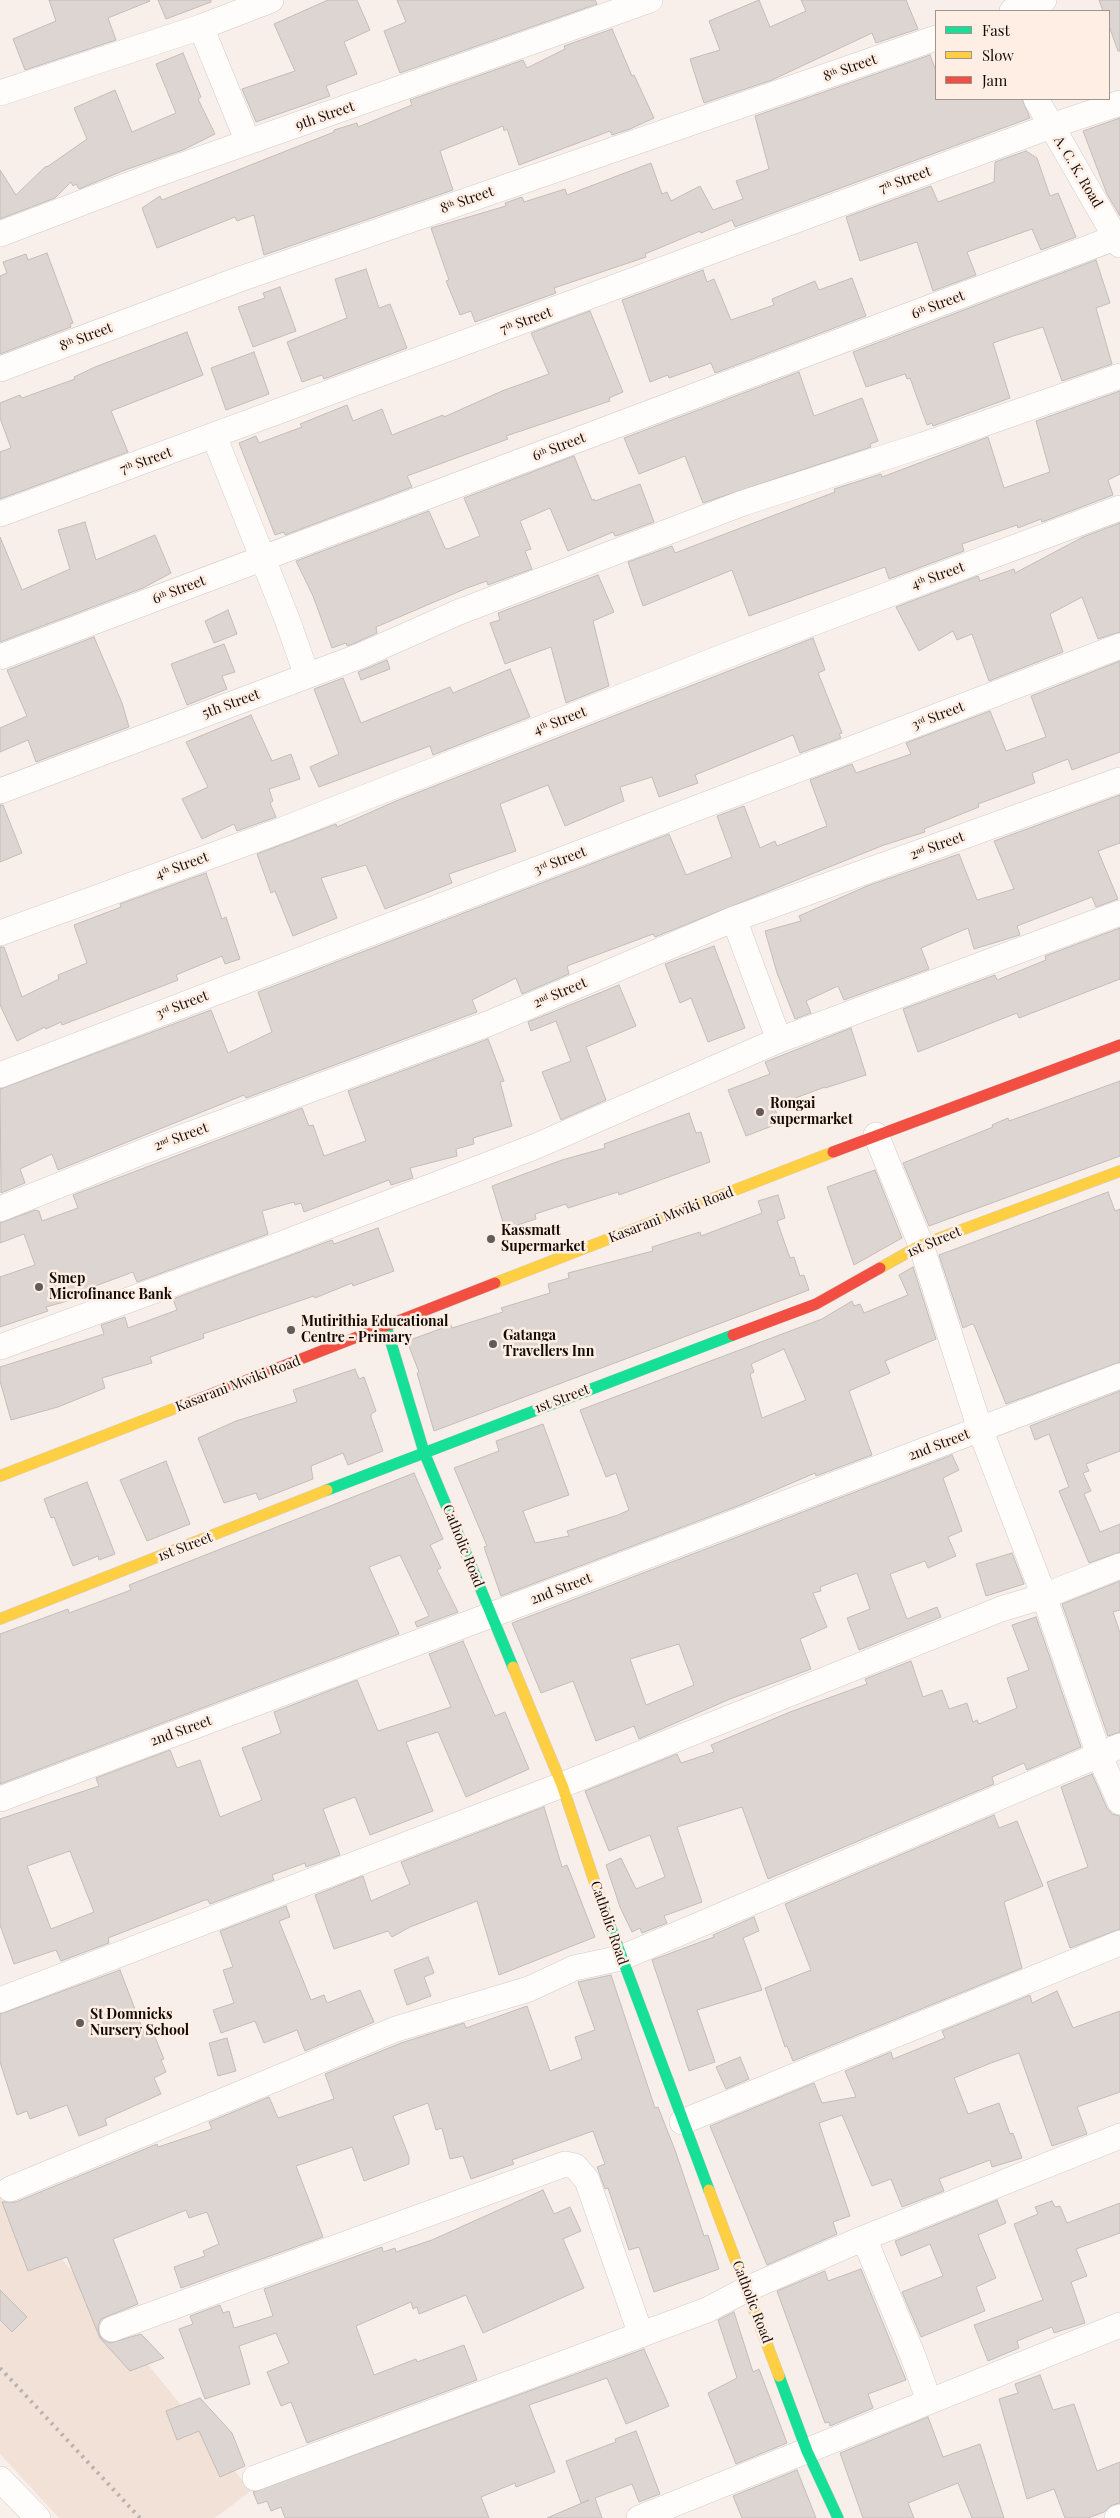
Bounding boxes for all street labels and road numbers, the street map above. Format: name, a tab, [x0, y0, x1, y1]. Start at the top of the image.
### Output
street label: 8ᵗʰ Street	[821, 51, 879, 85]
street label: 9th Street	[293, 98, 357, 134]
street label: A. C. K. Road	[1050, 133, 1106, 211]
street label: 7ᵗʰ Street	[877, 163, 933, 197]
street label: 8ᵗʰ Street	[438, 183, 496, 217]
street label: 6ᵗʰ Street	[909, 287, 967, 323]
street label: 7ᵗʰ Street	[498, 304, 554, 338]
street label: 8ᵗʰ Street	[57, 319, 115, 355]
street label: 6ᵗʰ Street	[530, 429, 588, 465]
street label: 7ᵗʰ Street	[118, 444, 174, 478]
street label: 4ᵗʰ Street	[909, 559, 967, 593]
street label: 6ᵗʰ Street	[150, 572, 208, 608]
street label: 5th Street	[200, 686, 262, 722]
street label: 3ʳᵈ Street	[909, 698, 967, 734]
street label: 4ᵗʰ Street	[531, 703, 589, 739]
street label: 2ⁿᵈ Street	[908, 828, 966, 864]
street label: 3ʳᵈ Street	[531, 843, 589, 879]
street label: 4ᵗʰ Street	[153, 849, 211, 883]
street label: 2ⁿᵈ Street	[531, 974, 589, 1012]
street label: 3ʳᵈ Street	[153, 987, 211, 1023]
street label: 2ⁿᵈ Street	[152, 1119, 210, 1155]
street label: Kasarani Mwiki Road	[606, 1183, 736, 1247]
street label: 1st Street	[904, 1223, 964, 1261]
street label: Kasarani Mwiki Road	[173, 1352, 303, 1416]
street label: 1st Street	[532, 1381, 592, 1417]
street label: 2nd Street	[906, 1426, 972, 1464]
street label: Catholic Road	[439, 1502, 487, 1590]
street label: 1st Street	[155, 1529, 215, 1565]
street label: 2nd Street	[528, 1570, 594, 1608]
street label: 2nd Street	[148, 1712, 214, 1750]
street label: Catholic Road	[587, 1879, 631, 1967]
street label: Catholic Road	[728, 2258, 776, 2346]

